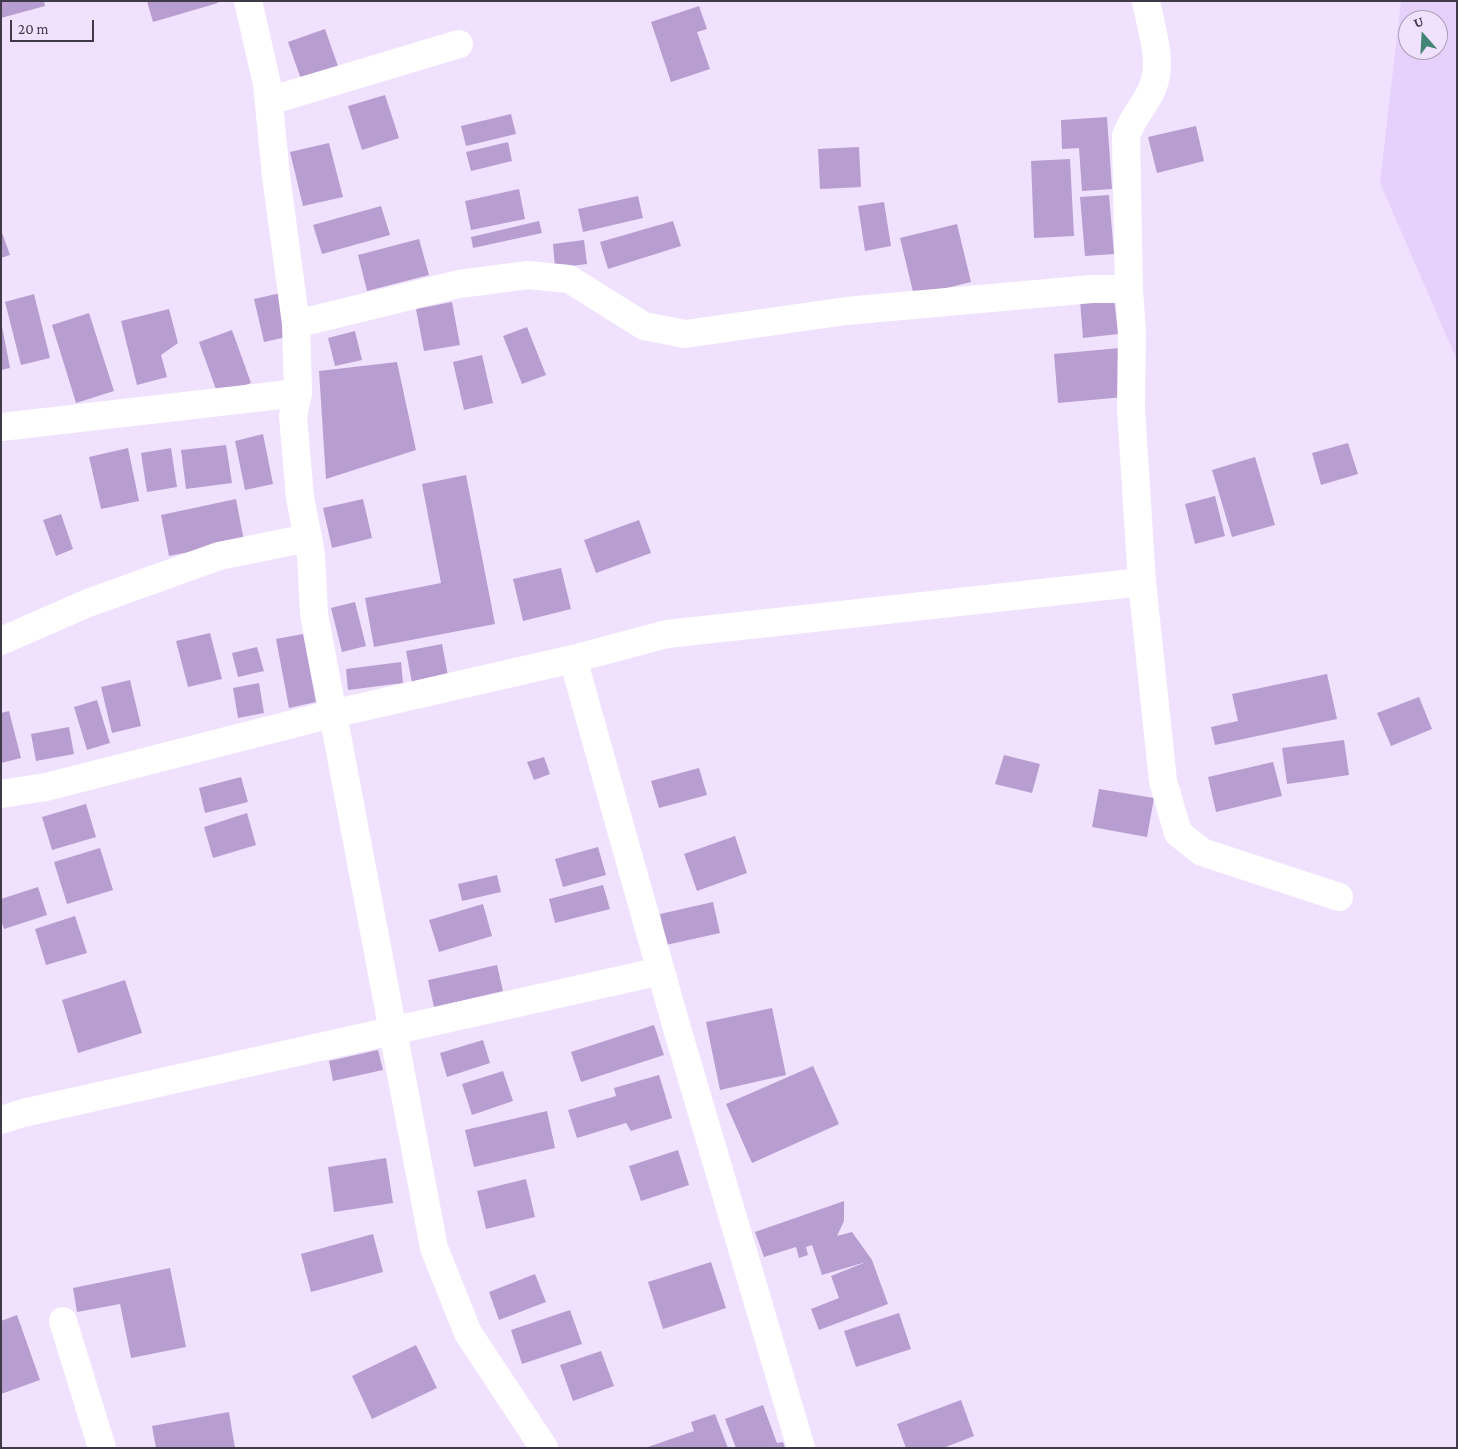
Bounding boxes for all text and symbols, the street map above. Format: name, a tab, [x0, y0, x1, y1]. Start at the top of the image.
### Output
scale bar	[12, 10, 96, 42]
north arrow	[1398, 10, 1448, 60]
text: U	[1411, 13, 1426, 31]
text: 20 m	[18, 21, 49, 37]

